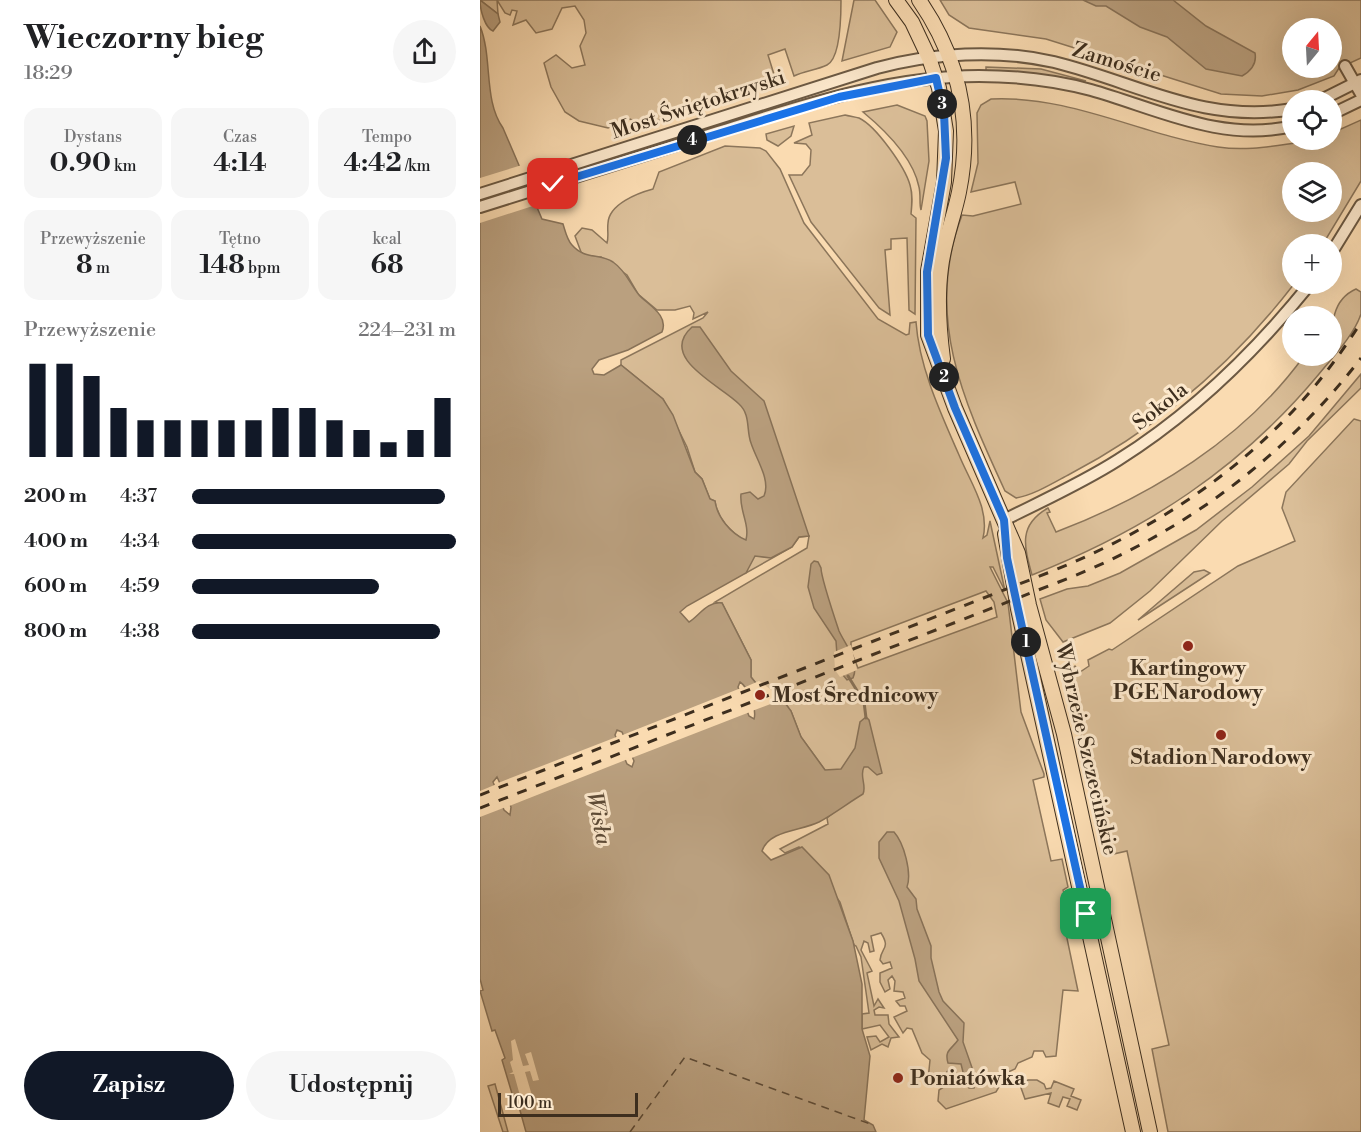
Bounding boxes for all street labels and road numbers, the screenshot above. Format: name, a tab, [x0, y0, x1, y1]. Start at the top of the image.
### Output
street label: Zamoście	[1069, 37, 1164, 89]
street label: Most Świętokrzyski	[607, 62, 789, 145]
street label: Sokola	[1128, 377, 1194, 436]
street label: Wybrzeże Szczecińskie	[1049, 640, 1123, 858]

